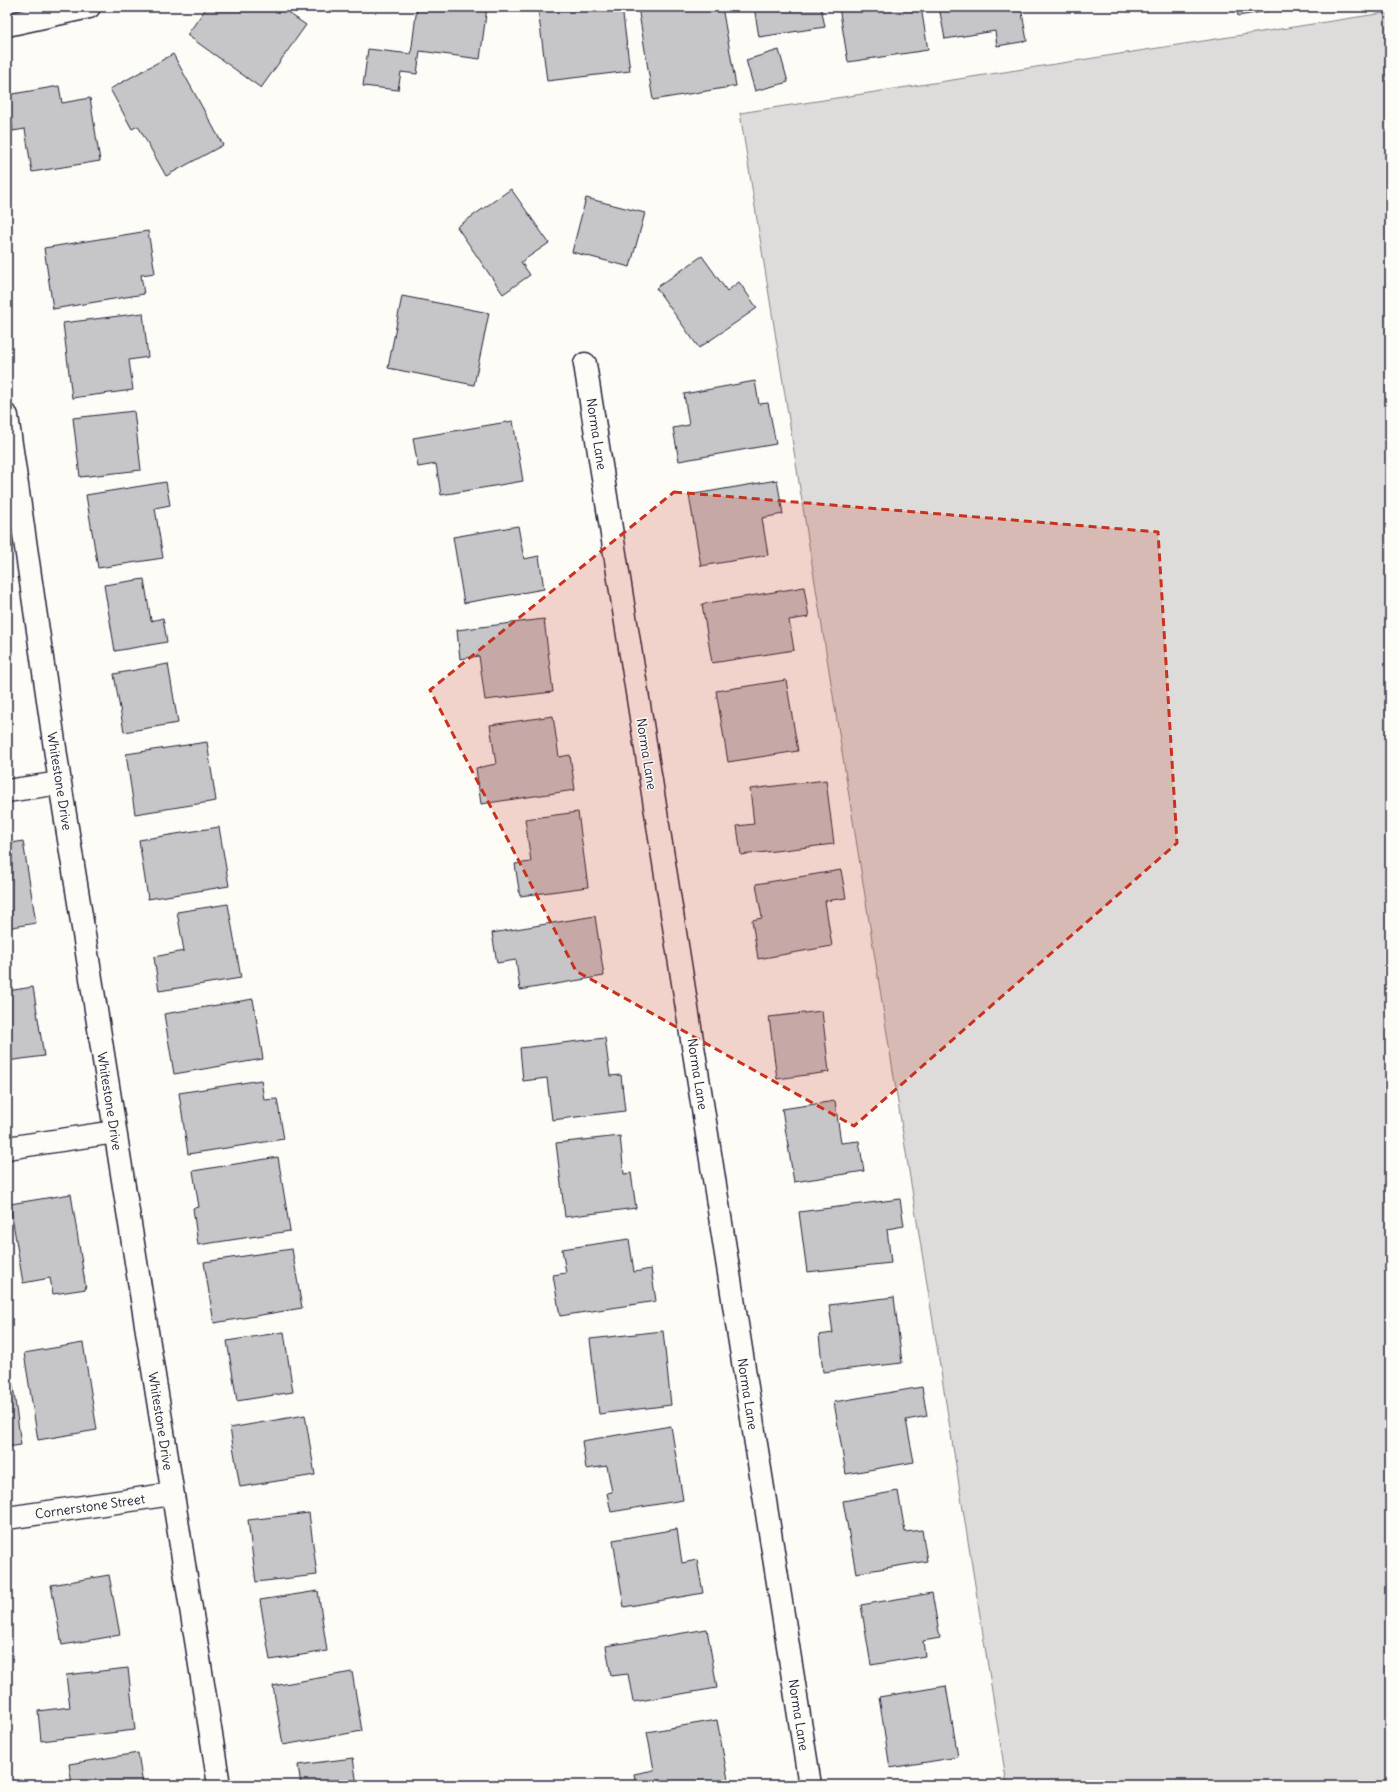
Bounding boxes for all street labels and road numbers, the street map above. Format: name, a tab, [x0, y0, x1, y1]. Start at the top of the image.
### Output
street label: Norma Lane	[582, 397, 611, 471]
street label: Norma Lane	[632, 717, 661, 791]
street label: Whitestone Drive	[43, 731, 76, 832]
street label: Norma Lane	[683, 1037, 712, 1111]
street label: Whitestone Drive	[93, 1051, 126, 1152]
street label: Norma Lane	[733, 1357, 762, 1431]
street label: Whitestone Drive	[144, 1371, 177, 1472]
street label: Cornerstone Street	[34, 1490, 147, 1523]
street label: Norma Lane	[784, 1678, 813, 1752]

